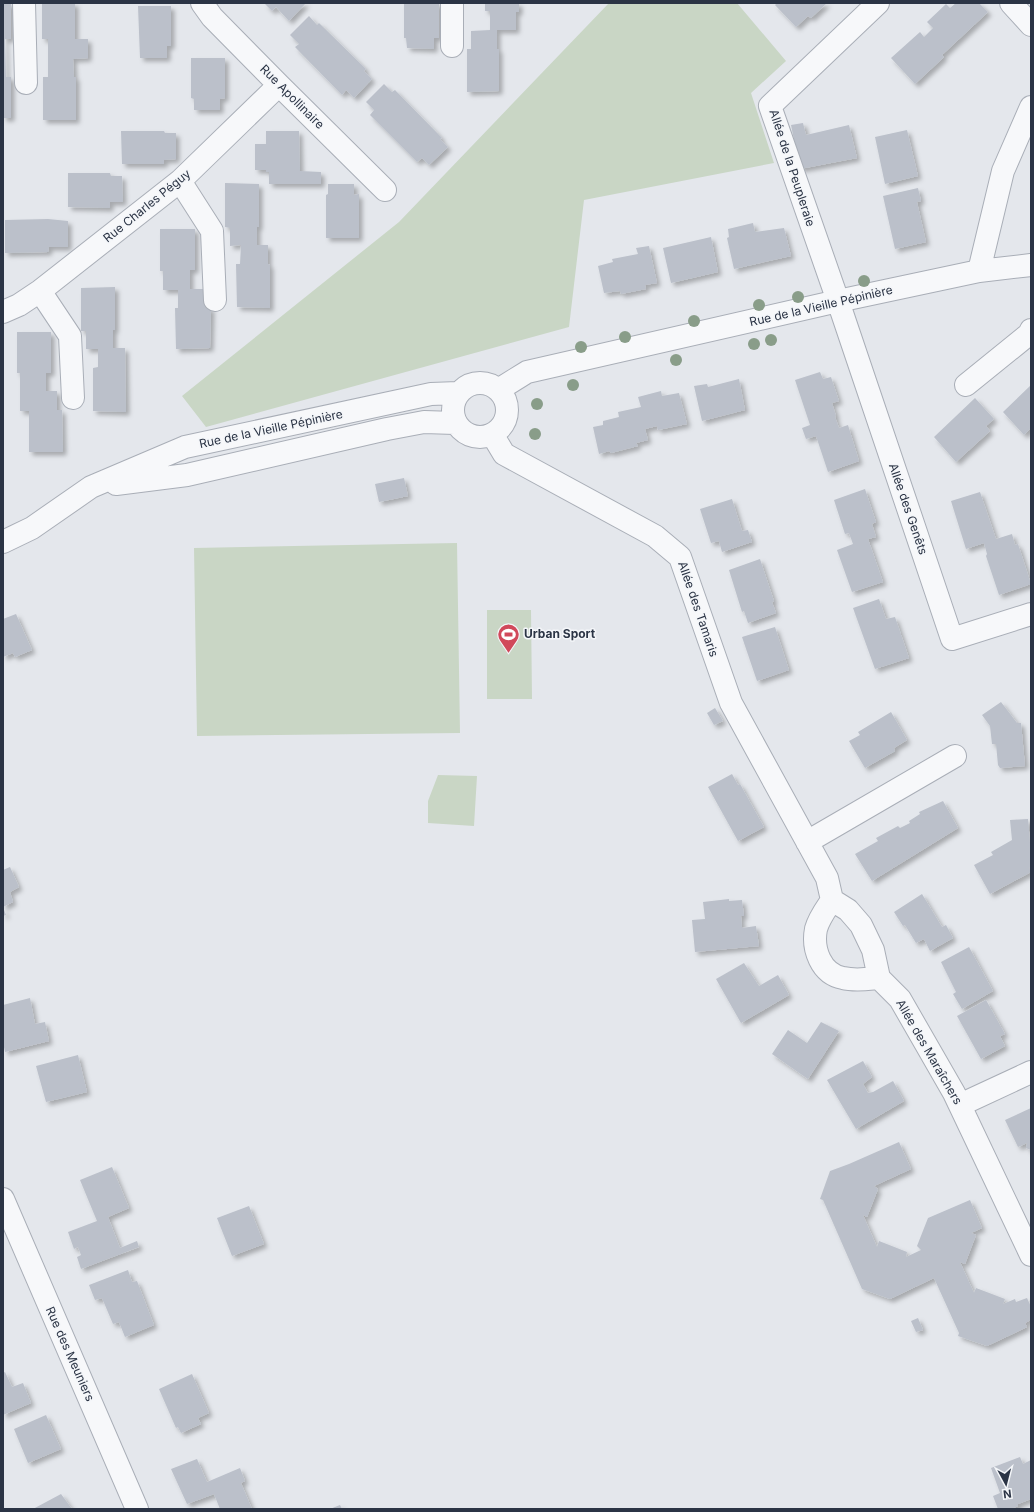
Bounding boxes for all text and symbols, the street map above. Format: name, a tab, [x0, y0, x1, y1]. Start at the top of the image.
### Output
street label: Rue Apollinaire	[257, 61, 328, 132]
street label: Allée de la Peupleraie	[766, 107, 819, 228]
street label: Rue Charles Péguy	[100, 166, 194, 245]
street label: Rue de la Vieille Pépinière	[748, 282, 894, 329]
street label: Rue de la Vieille Pépinière	[198, 406, 344, 451]
street label: Allée des Genêts	[886, 461, 931, 557]
street label: Allée des Tamaris	[675, 559, 722, 659]
sports icon: Urban Sport	[496, 621, 522, 654]
place label: Urban Sport	[524, 626, 596, 641]
street label: Allée des Maraîchers	[893, 996, 966, 1107]
street label: Rue des Meuniers	[43, 1304, 98, 1403]
north arrow	[986, 1464, 1026, 1504]
text: N	[1002, 1486, 1012, 1501]

